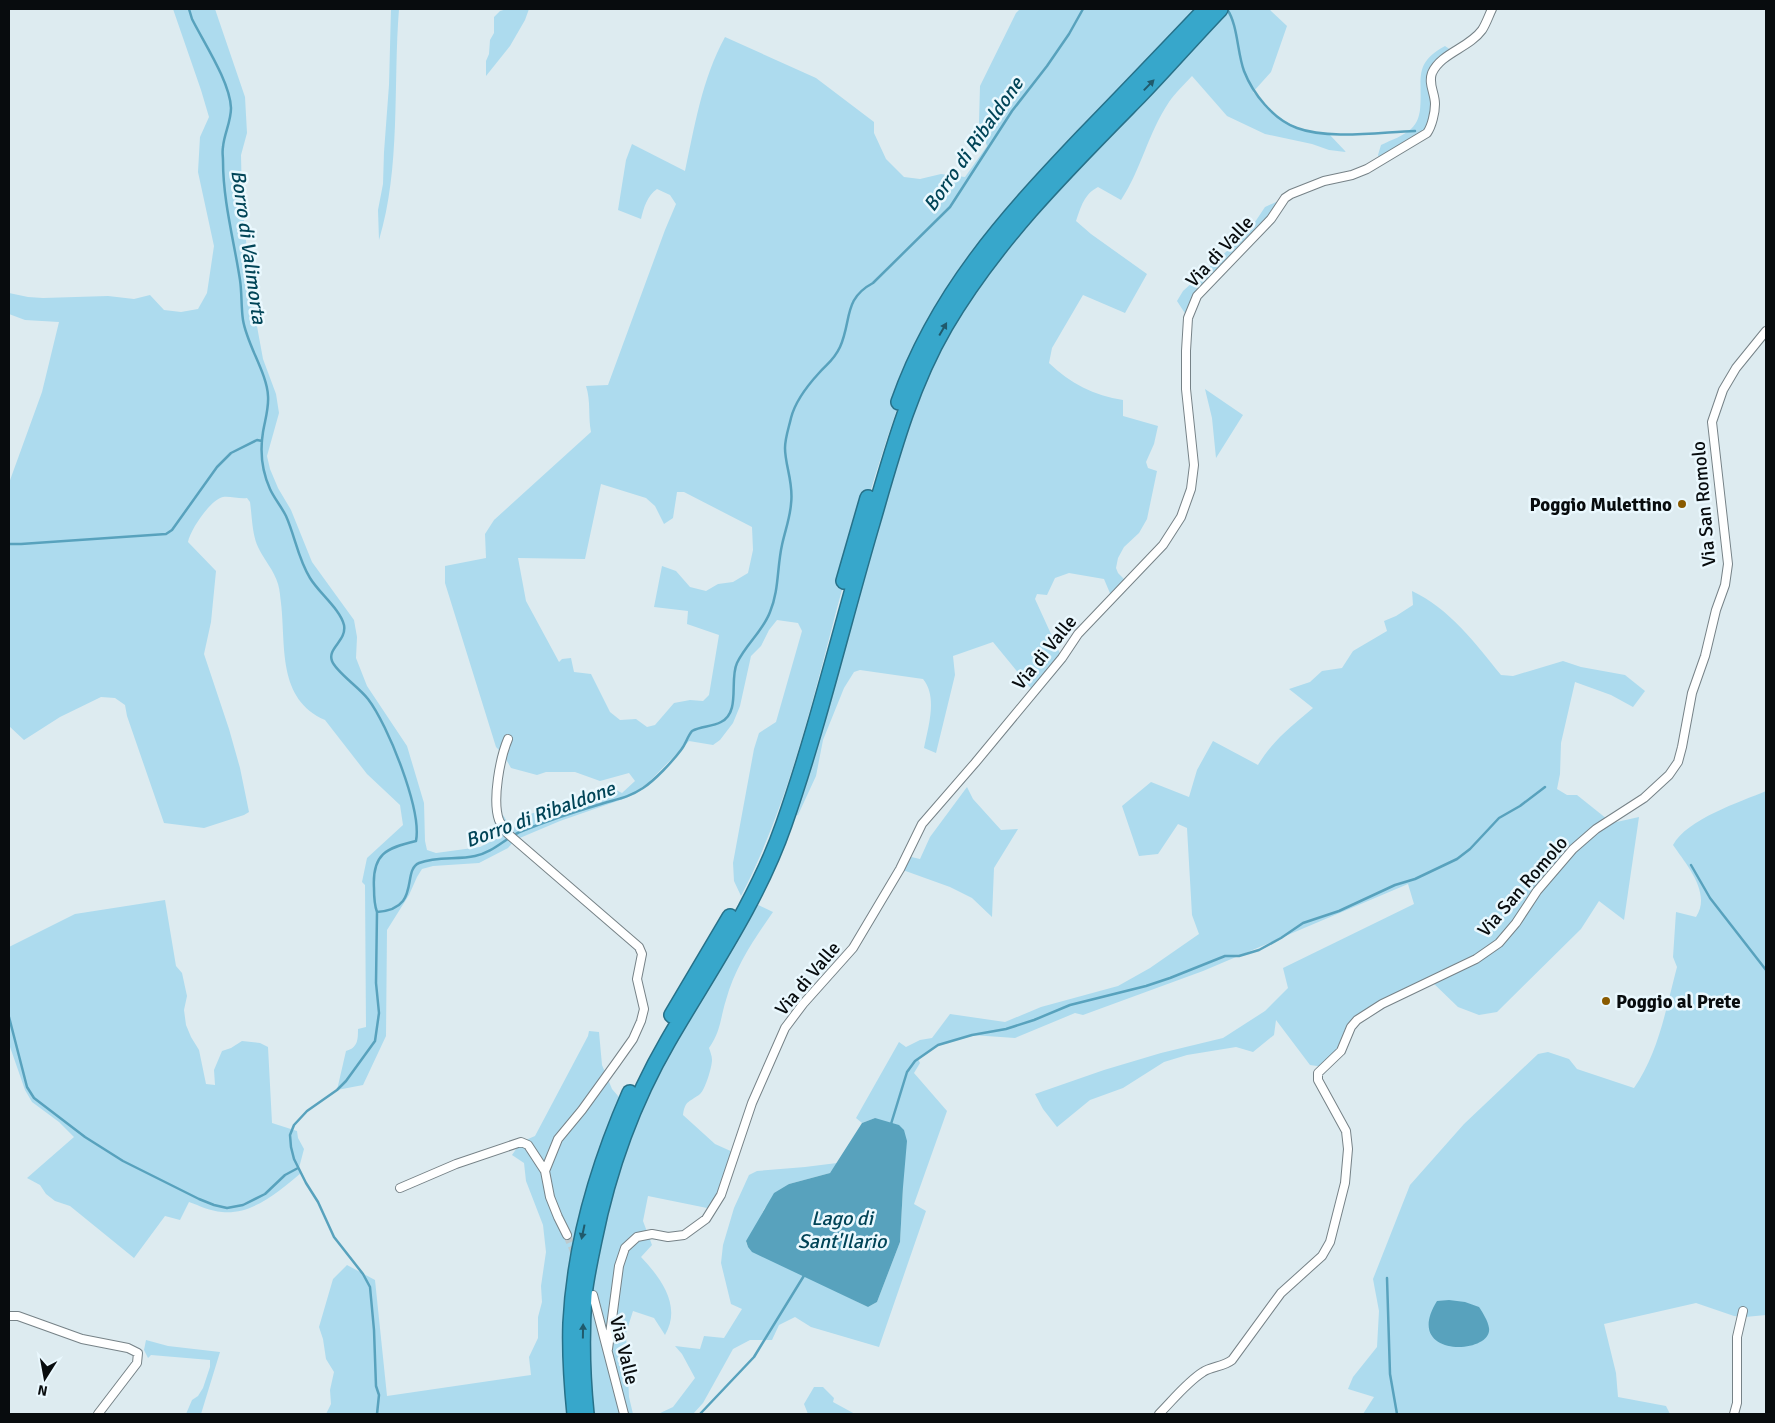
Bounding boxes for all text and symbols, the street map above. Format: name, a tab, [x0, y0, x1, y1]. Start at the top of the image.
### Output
water label: Borro di Ribaldone	[918, 72, 1029, 216]
one-way arrow	[1143, 80, 1155, 92]
water label: Borro di Valimorta	[225, 168, 272, 327]
street label: Via di Valle	[1181, 211, 1259, 293]
one-way arrow	[939, 323, 948, 336]
street label: Via San Romolo	[1687, 440, 1721, 568]
place label: Poggio Mulettino	[1530, 493, 1672, 517]
marker: Poggio Mulettino	[1676, 498, 1688, 510]
street label: Via di Valle	[1007, 610, 1082, 695]
water label: Borro di Ribaldone	[462, 775, 620, 853]
street label: Via San Romolo	[1472, 831, 1573, 942]
street label: Via di Valle	[770, 937, 846, 1021]
place label: Poggio al Prete	[1616, 990, 1741, 1014]
marker: Poggio al Prete	[1600, 995, 1612, 1007]
water label: Lago di Sant'Ilario	[798, 1206, 888, 1254]
one-way arrow	[579, 1225, 587, 1240]
street label: Via Valle	[604, 1313, 644, 1387]
one-way arrow	[579, 1322, 587, 1338]
north arrow	[20, 1353, 70, 1403]
text: N	[36, 1381, 49, 1400]

